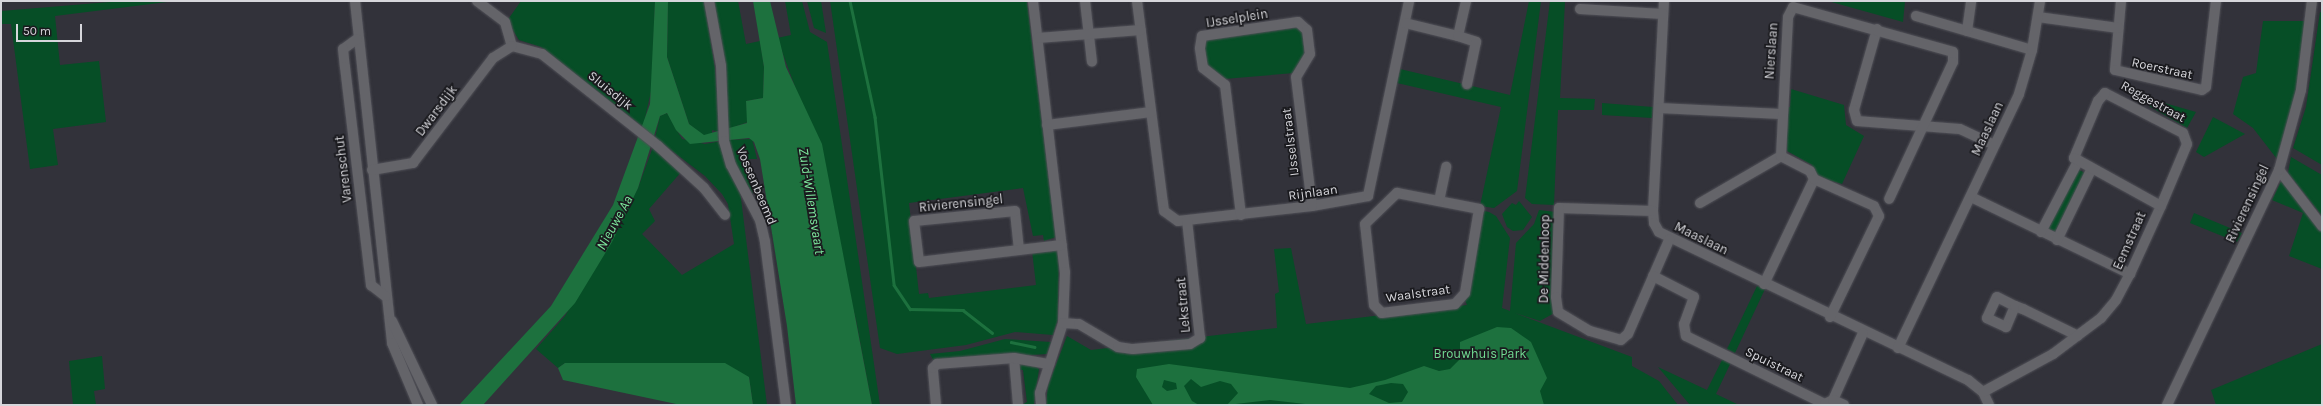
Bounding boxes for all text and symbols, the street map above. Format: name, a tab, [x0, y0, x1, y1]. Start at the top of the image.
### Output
street label: IJsselplein	[1205, 6, 1269, 32]
scale bar	[18, 16, 84, 42]
street label: Nierslaan	[1762, 22, 1782, 80]
text: 50 m	[23, 24, 51, 38]
street label: Roerstraat	[2130, 55, 2194, 83]
street label: Sluisdijk	[584, 68, 636, 114]
street label: Reggestraat	[2118, 78, 2188, 126]
street label: Dwarsdijk	[413, 82, 461, 140]
street label: Maaslaan	[1969, 99, 2007, 159]
street label: IJsselstraat	[1279, 107, 1303, 177]
street label: Varenschut	[332, 135, 356, 203]
street label: Vossenbeemd	[733, 145, 779, 227]
water label: Zuid-Willemsvaart	[794, 146, 828, 256]
street label: Rivierensingel	[2223, 162, 2273, 246]
street label: Rijnlaan	[1287, 182, 1339, 204]
street label: Rivierensingel	[918, 192, 1004, 216]
water label: Nieuwe Aa	[593, 193, 637, 253]
street label: Eemstraat	[2110, 210, 2150, 272]
street label: De Middenloop	[1536, 215, 1554, 303]
street label: Maaslaan	[1672, 219, 1730, 259]
street label: Lekstraat	[1174, 277, 1194, 333]
street label: Waalstraat	[1385, 282, 1451, 306]
street label: Spuistraat	[1742, 344, 1806, 386]
park label: Brouwhuis Park	[1433, 346, 1527, 362]

